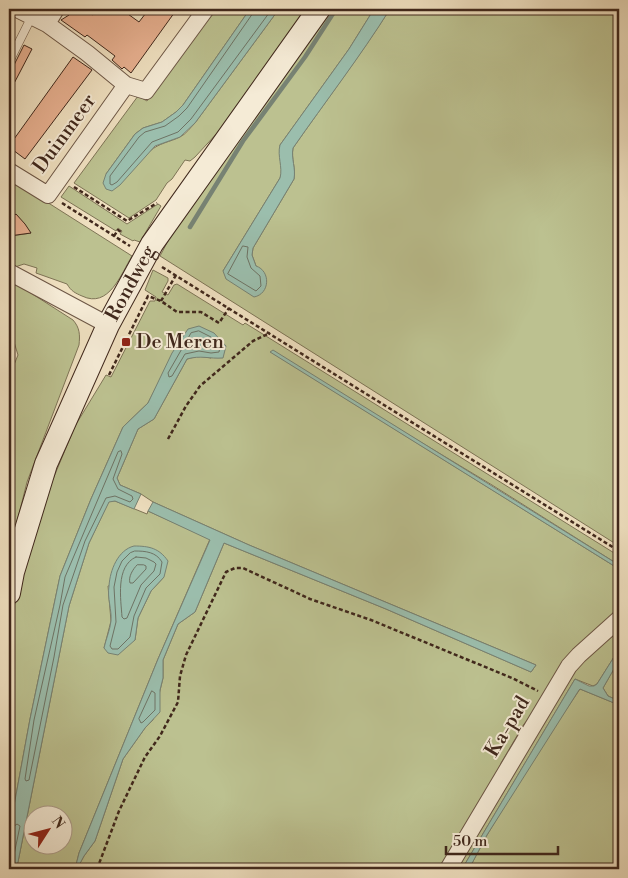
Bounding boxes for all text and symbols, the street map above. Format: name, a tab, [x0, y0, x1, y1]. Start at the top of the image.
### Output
street label: Duinmeer	[28, 89, 102, 178]
street label: Rondweg	[100, 240, 162, 326]
place label: De Meren	[136, 330, 224, 355]
marker: De Meren	[120, 336, 132, 348]
street label: Ka-pad	[480, 692, 536, 762]
north arrow	[22, 806, 72, 856]
text: N	[47, 813, 68, 833]
scale bar	[446, 823, 558, 855]
text: 50 m	[453, 832, 487, 851]

